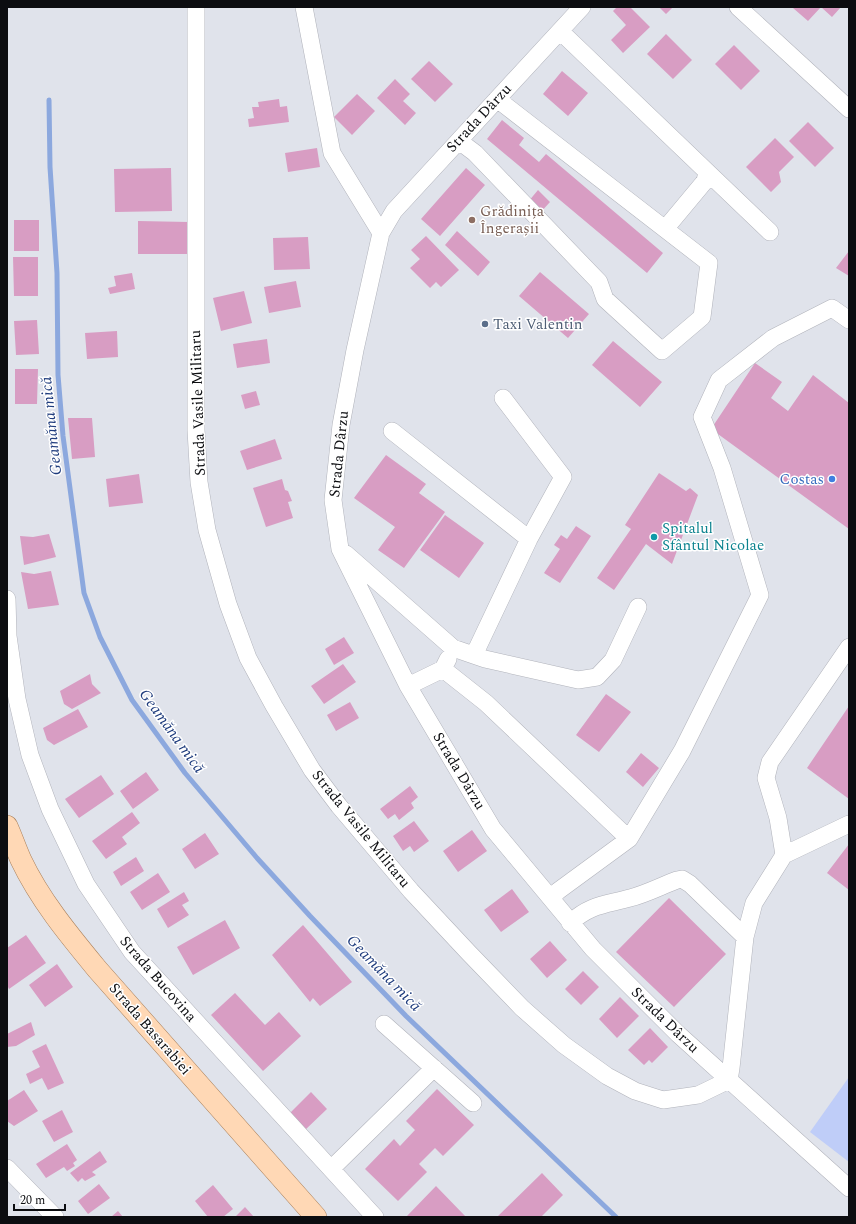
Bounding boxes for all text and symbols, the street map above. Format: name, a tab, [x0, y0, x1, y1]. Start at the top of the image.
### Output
street label: Strada Dârzu	[441, 78, 517, 158]
place label: Grădinița Îngerașii	[480, 200, 545, 240]
marker: Grădinița Îngerașii	[467, 215, 477, 225]
place label: Taxi Valentin	[493, 313, 583, 336]
marker: Taxi Valentin	[480, 319, 490, 329]
street label: Strada Vasile Militaru	[184, 330, 212, 476]
water label: Geamăna mică	[34, 375, 68, 477]
street label: Strada Dârzu	[323, 410, 355, 498]
place label: Costas	[780, 468, 824, 491]
marker: Costas	[827, 474, 837, 484]
place label: Spitalul Sfântul Nicolae	[662, 517, 764, 557]
marker: Spitalul Sfântul Nicolae	[649, 532, 659, 542]
water label: Geamăna mică	[133, 684, 211, 778]
street label: Strada Dârzu	[427, 728, 491, 814]
street label: Strada Vasile Militaru	[306, 765, 416, 893]
water label: Geamăna mică	[341, 929, 427, 1017]
street label: Strada Bucovina	[114, 931, 203, 1028]
street label: Strada Basarabiei	[103, 978, 197, 1080]
street label: Strada Dârzu	[626, 981, 704, 1059]
scale bar	[14, 1186, 65, 1212]
text: 20 m	[20, 1191, 45, 1210]

